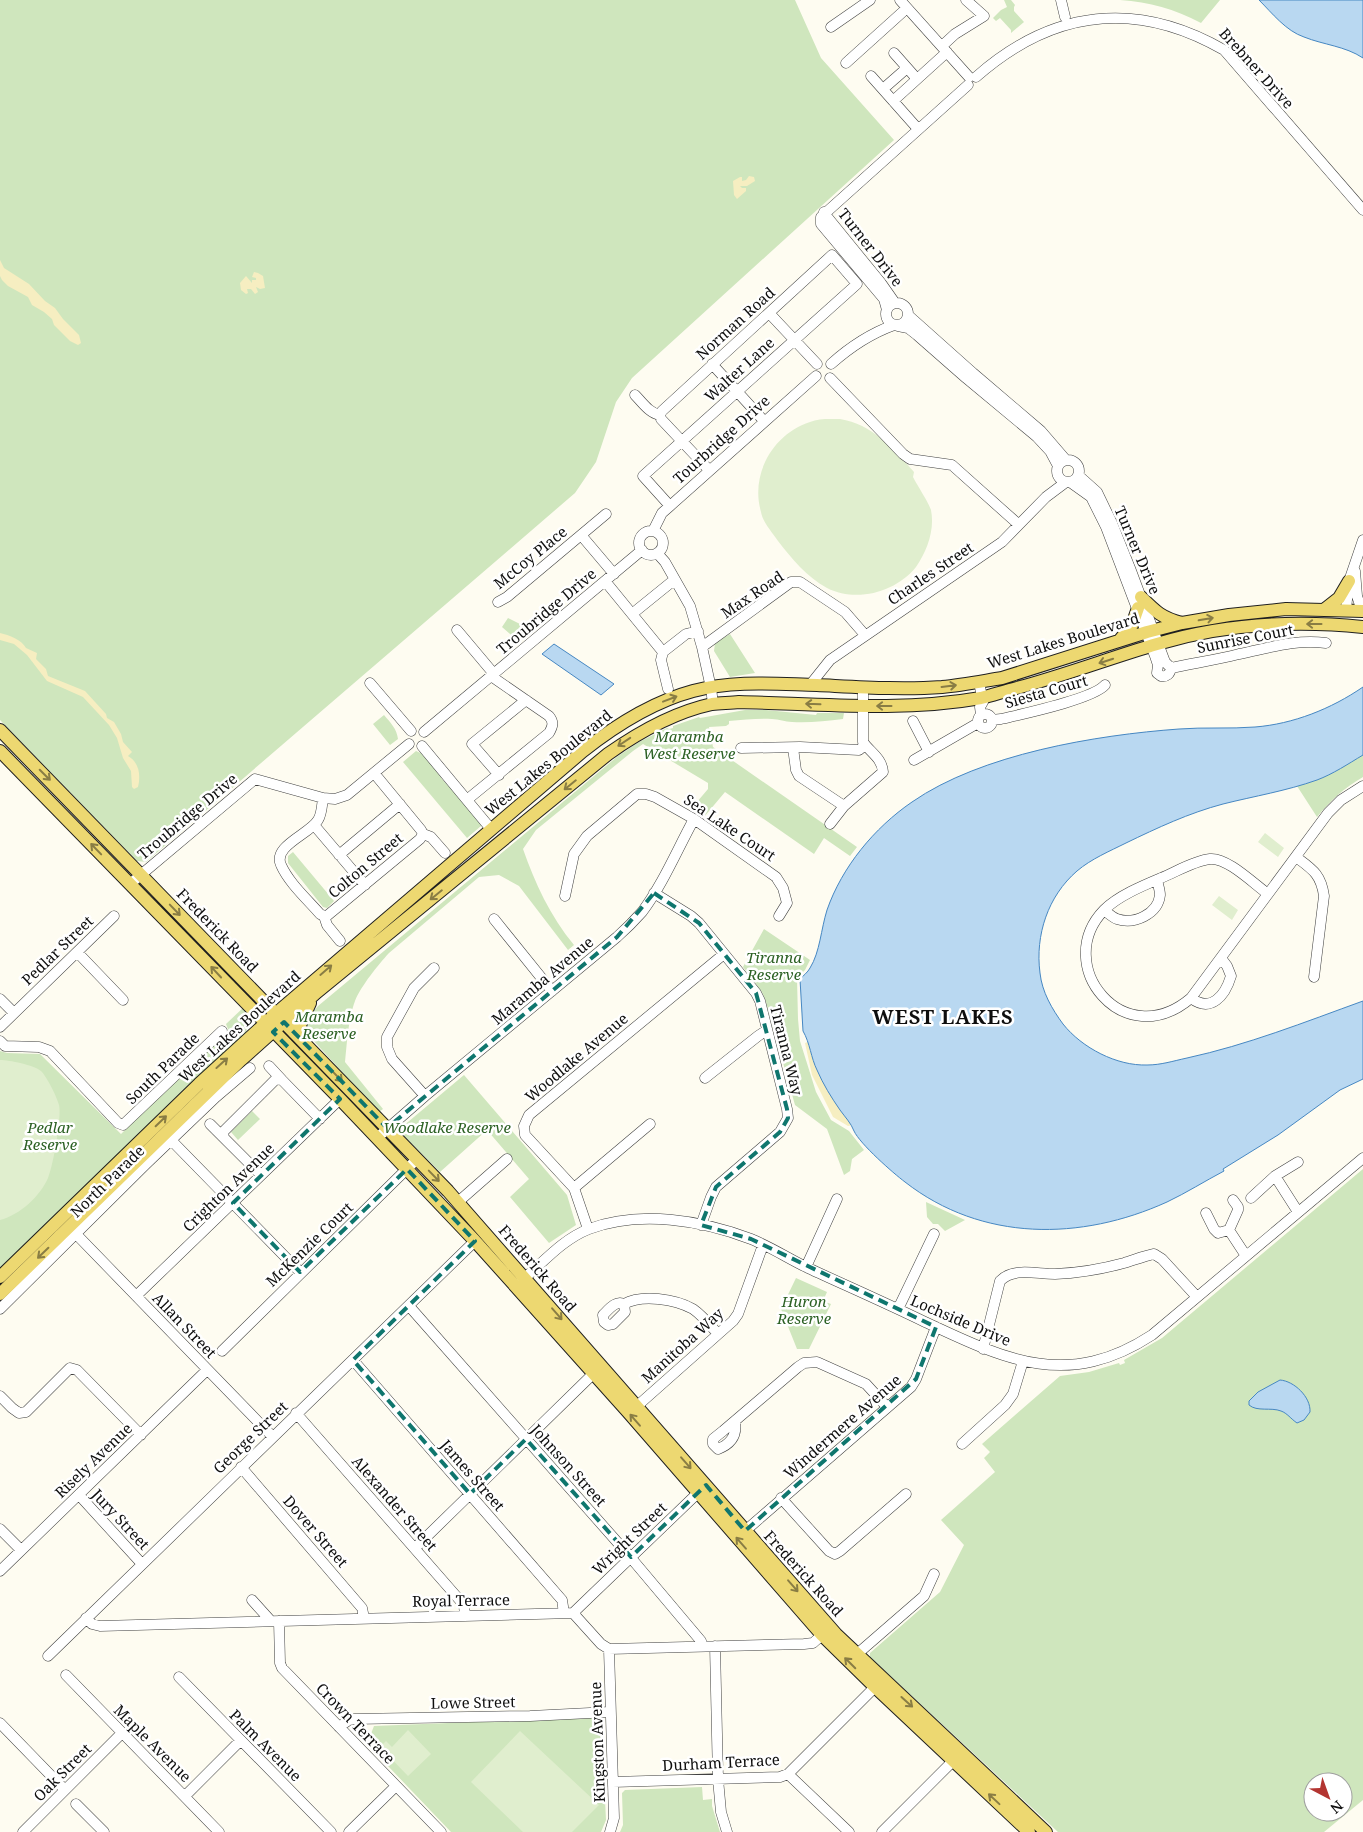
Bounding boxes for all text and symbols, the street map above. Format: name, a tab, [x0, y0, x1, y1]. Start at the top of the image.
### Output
street label: Brebner Drive	[1215, 23, 1299, 113]
street label: Turner Drive	[834, 204, 908, 290]
street label: Norman Road	[691, 282, 779, 364]
street label: Walter Lane	[700, 332, 778, 406]
street label: Tourbridge Drive	[668, 390, 774, 488]
street label: Turner Drive	[1110, 503, 1166, 597]
street label: McCoy Place	[489, 521, 571, 593]
street label: Charles Street	[883, 537, 977, 609]
street label: Troubridge Drive	[492, 563, 600, 659]
street label: Max Road	[717, 566, 787, 622]
street label: West Lakes Boulevard	[985, 607, 1141, 673]
one-way arrow	[1197, 614, 1213, 624]
street label: Sunrise Court	[1195, 619, 1295, 657]
one-way arrow	[1307, 619, 1323, 629]
one-way arrow	[1098, 657, 1114, 666]
street label: Siesta Court	[1002, 670, 1090, 712]
one-way arrow	[941, 680, 957, 690]
one-way arrow	[662, 694, 677, 703]
one-way arrow	[806, 699, 822, 709]
one-way arrow	[876, 701, 892, 711]
street label: West Lakes Boulevard	[480, 705, 616, 819]
park label: Maramba West Reserve	[643, 726, 736, 763]
one-way arrow	[618, 737, 632, 747]
street label: Troubridge Drive	[133, 768, 241, 864]
one-way arrow	[39, 769, 51, 782]
one-way arrow	[564, 779, 577, 790]
street label: Sea Lake Court	[680, 789, 780, 865]
street label: Colton Street	[323, 828, 407, 902]
one-way arrow	[90, 843, 102, 855]
street label: Frederick Road	[173, 884, 263, 976]
one-way arrow	[429, 890, 442, 901]
one-way arrow	[169, 903, 181, 916]
street label: Pedlar Street	[17, 911, 97, 989]
street label: Maramba Avenue	[487, 931, 597, 1029]
park label: Tiranna Reserve	[746, 947, 802, 984]
one-way arrow	[319, 964, 332, 975]
one-way arrow	[210, 965, 222, 978]
street label: West Lakes Boulevard	[174, 966, 304, 1086]
street label: Tiranna Way	[766, 1003, 808, 1098]
district label: WEST LAKES	[872, 1003, 1014, 1030]
park label: Maramba Reserve	[294, 1006, 364, 1043]
street label: Woodlake Avenue	[520, 1008, 632, 1106]
street label: South Parade	[121, 1028, 203, 1108]
one-way arrow	[216, 1057, 229, 1069]
one-way arrow	[331, 1070, 343, 1083]
one-way arrow	[154, 1115, 167, 1127]
park label: Pedlar Reserve	[22, 1117, 78, 1154]
park label: Woodlake Reserve	[383, 1117, 511, 1137]
street label: Crighton Avenue	[178, 1138, 278, 1236]
street label: North Parade	[66, 1141, 148, 1221]
one-way arrow	[427, 1170, 440, 1182]
street label: McKenzie Court	[261, 1197, 357, 1291]
street label: Frederick Road	[495, 1220, 581, 1316]
one-way arrow	[37, 1246, 49, 1258]
street label: Allan Street	[149, 1288, 221, 1362]
street label: Lochside Drive	[908, 1290, 1014, 1350]
park label: Huron Reserve	[776, 1291, 832, 1328]
street label: Manitoba Way	[637, 1303, 728, 1387]
one-way arrow	[551, 1308, 562, 1321]
street label: Windermere Avenue	[779, 1369, 905, 1483]
street label: George Street	[208, 1396, 292, 1478]
one-way arrow	[629, 1414, 640, 1427]
street label: Risely Avenue	[50, 1418, 136, 1502]
street label: Johnson Street	[526, 1419, 611, 1510]
street label: James Street	[436, 1434, 510, 1515]
street label: Alexander Street	[348, 1451, 442, 1555]
one-way arrow	[680, 1457, 692, 1470]
street label: Jury Street	[87, 1484, 154, 1554]
street label: Dover Street	[279, 1491, 353, 1571]
street label: Wright Street	[587, 1497, 671, 1579]
street label: Frederick Road	[760, 1526, 848, 1620]
one-way arrow	[736, 1537, 747, 1550]
one-way arrow	[787, 1579, 798, 1592]
street label: Royal Terrace	[412, 1589, 510, 1611]
one-way arrow	[844, 1657, 856, 1669]
street label: Crown Terrace	[312, 1678, 400, 1768]
street label: Kingston Avenue	[585, 1681, 609, 1803]
street label: Lowe Street	[430, 1691, 516, 1713]
one-way arrow	[900, 1696, 913, 1708]
street label: Maple Avenue	[110, 1700, 196, 1786]
street label: Palm Avenue	[226, 1705, 306, 1785]
street label: Oak Street	[29, 1739, 95, 1805]
street label: Durham Terrace	[662, 1749, 780, 1775]
north arrow	[1303, 1772, 1353, 1822]
one-way arrow	[987, 1793, 1000, 1805]
text: N	[1326, 1796, 1347, 1818]

